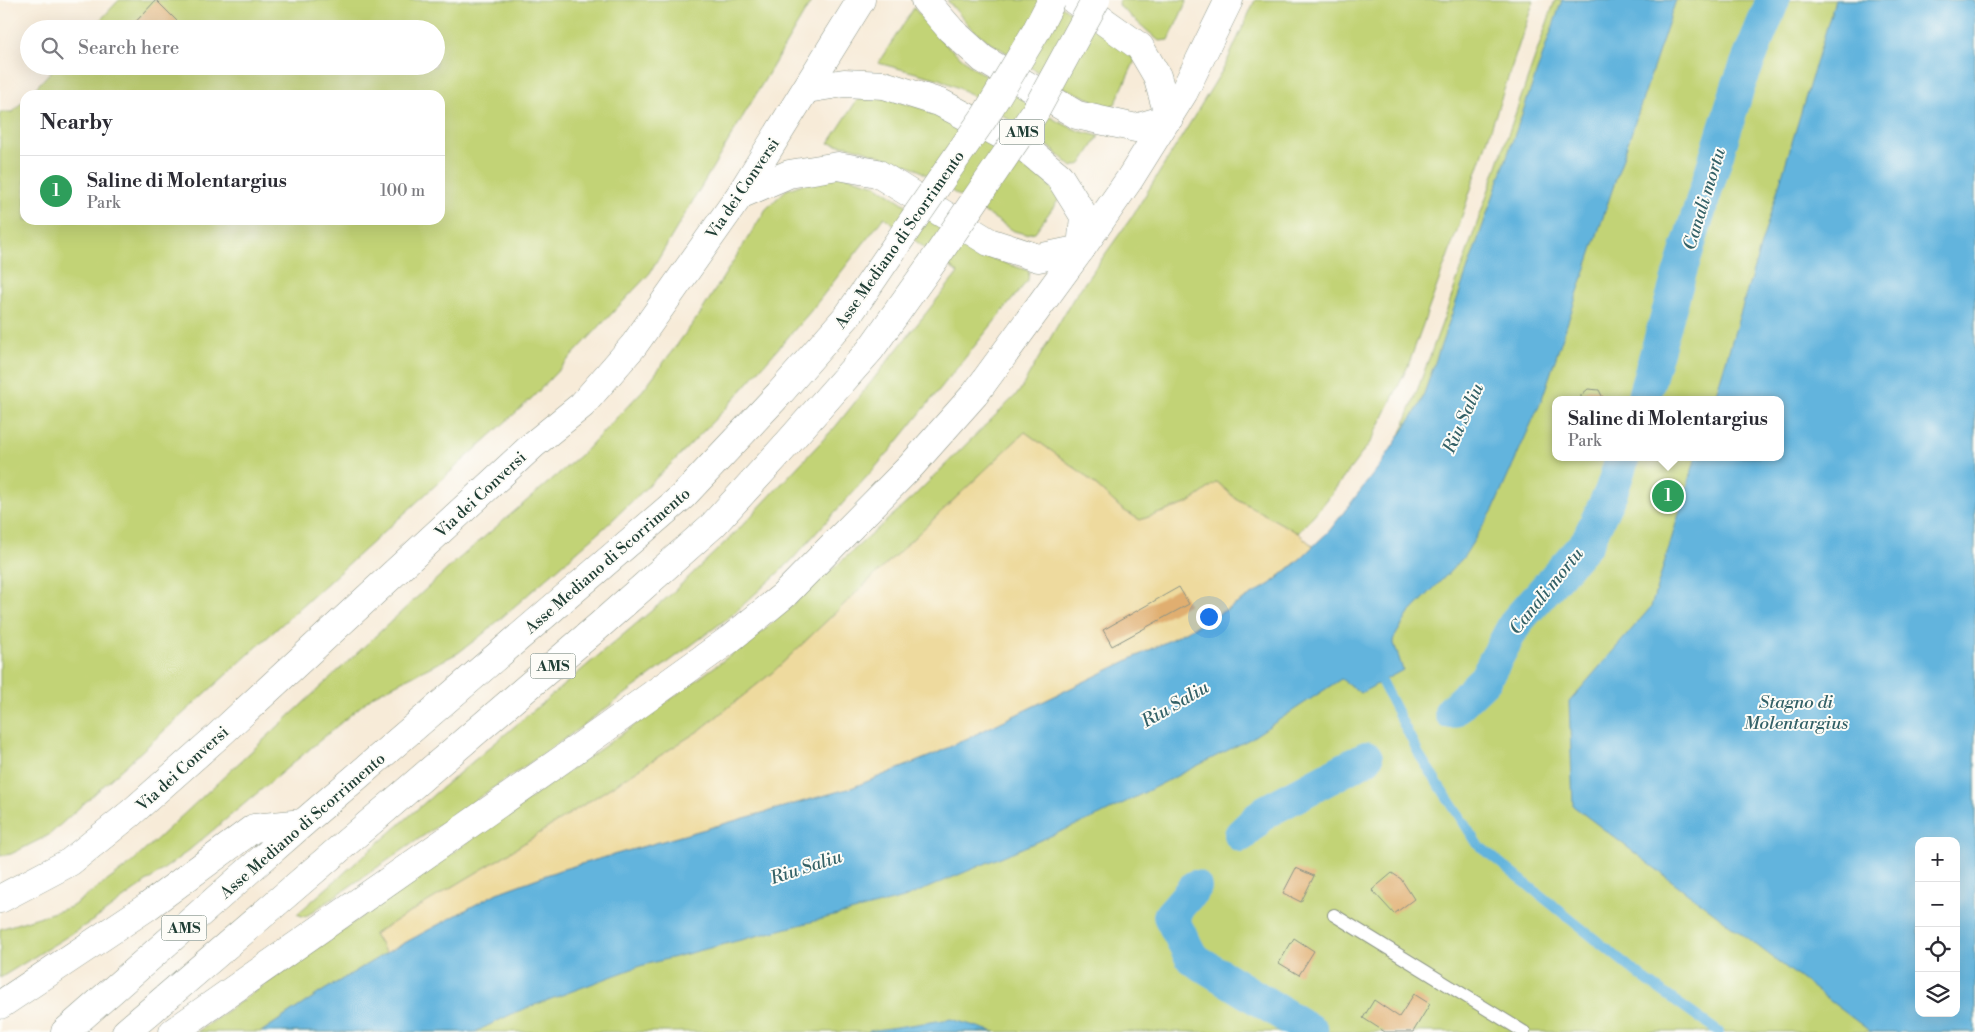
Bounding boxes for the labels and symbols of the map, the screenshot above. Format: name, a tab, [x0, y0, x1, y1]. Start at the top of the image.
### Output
road number: AMS	[1000, 120, 1044, 144]
street label: Via dei Conversi	[701, 134, 784, 244]
water label: Canali mortu	[1678, 145, 1731, 253]
street label: Asse Mediano di Scorrimento	[830, 147, 969, 333]
water label: Riu Saliu	[1437, 379, 1489, 458]
street label: Via dei Conversi	[430, 447, 530, 543]
pin: 1	[1652, 477, 1684, 515]
street label: Asse Mediano di Scorrimento	[520, 483, 694, 639]
water label: Canali mortu	[1504, 543, 1589, 640]
your location	[1196, 604, 1222, 630]
road number: AMS	[530, 654, 576, 678]
water label: Riu Saliu	[1136, 676, 1214, 733]
water label: Stagno di Molentargius	[1744, 691, 1849, 735]
street label: Via dei Conversi	[132, 722, 233, 816]
street label: Asse Mediano di Scorrimento	[215, 748, 389, 904]
water label: Riu Saliu	[766, 845, 846, 890]
road number: AMS	[162, 916, 206, 940]

